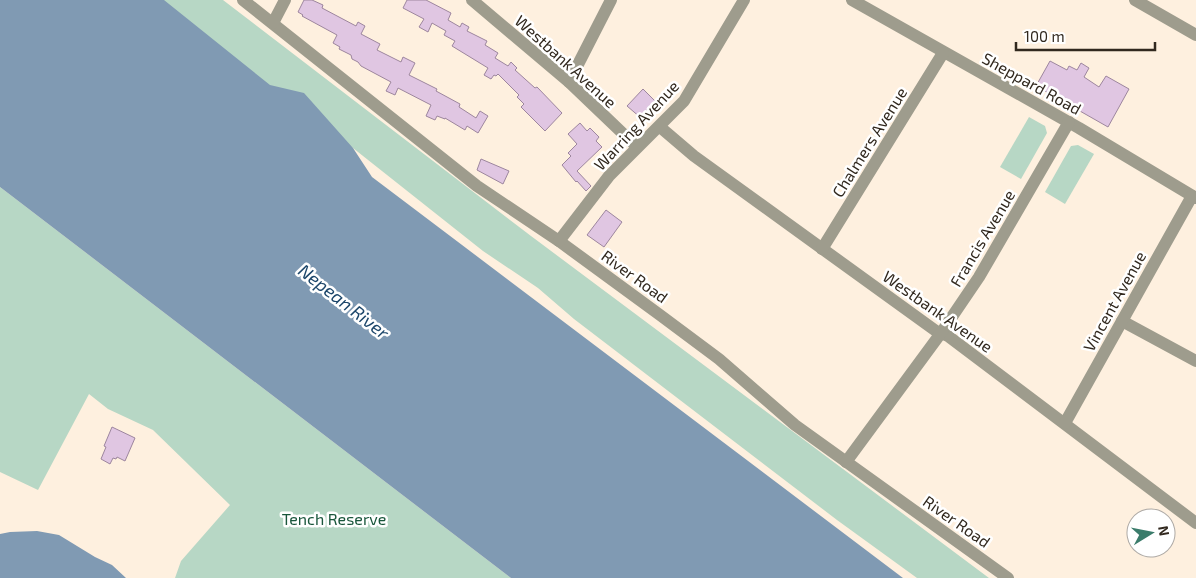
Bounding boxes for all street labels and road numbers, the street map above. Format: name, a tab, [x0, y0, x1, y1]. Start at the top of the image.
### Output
street label: Westbank Avenue	[511, 11, 621, 111]
street label: Sheppard Road	[979, 48, 1085, 118]
street label: Warring Avenue	[590, 76, 682, 174]
street label: Chalmers Avenue	[828, 84, 910, 200]
street label: Francis Avenue	[946, 186, 1018, 290]
street label: River Road	[598, 246, 672, 306]
street label: Vincent Avenue	[1079, 248, 1149, 354]
street label: Westbank Avenue	[879, 266, 997, 356]
street label: River Road	[920, 491, 994, 551]

